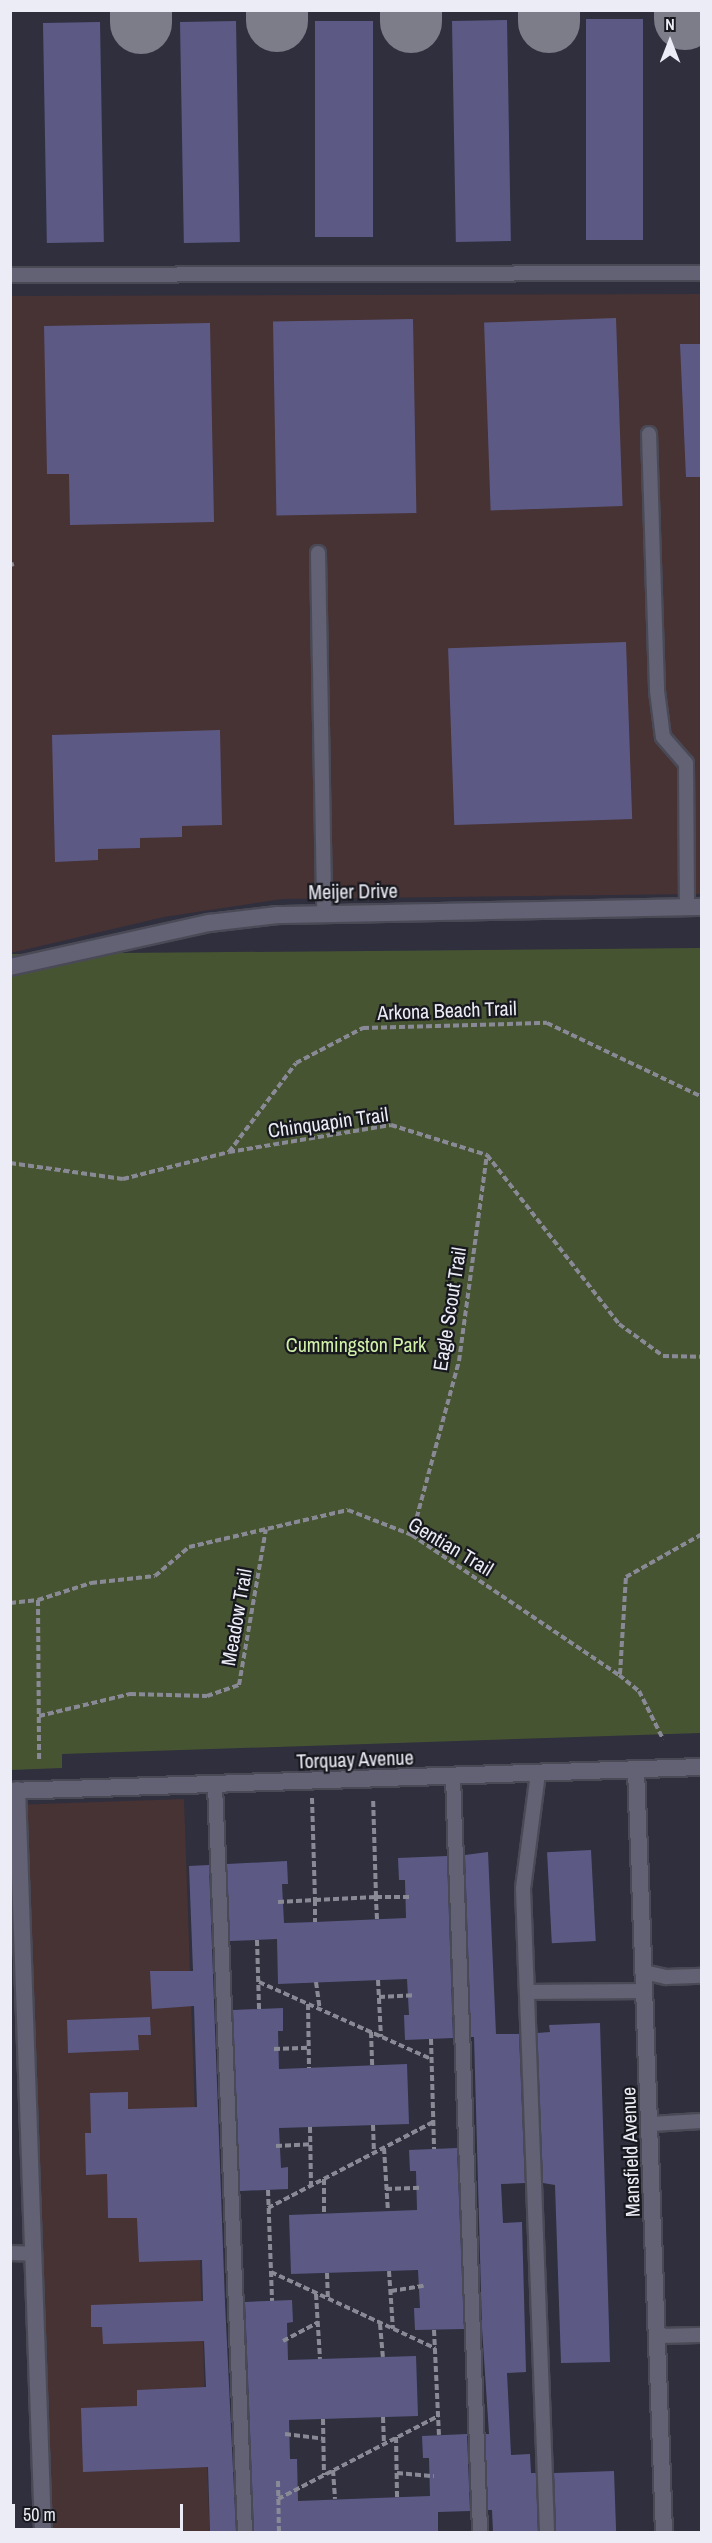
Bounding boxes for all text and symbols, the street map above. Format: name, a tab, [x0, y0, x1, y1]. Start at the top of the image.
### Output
north arrow	[640, 12, 700, 72]
text: N	[665, 13, 675, 35]
street label: Meijer Drive	[308, 878, 398, 904]
street label: Arkona Beach Trail	[377, 996, 517, 1024]
street label: Chinquapin Trail	[266, 1102, 390, 1142]
street label: Eagle Scout Trail	[427, 1245, 471, 1373]
park label: Cummingston Park	[286, 1332, 426, 1356]
street label: Gentian Trail	[404, 1511, 498, 1581]
street label: Meadow Trail	[216, 1566, 256, 1668]
street label: Torquay Avenue	[295, 1745, 415, 1773]
street label: Mansfield Avenue	[616, 2086, 644, 2218]
scale bar	[15, 2492, 186, 2530]
text: 50 m	[23, 2502, 56, 2527]

